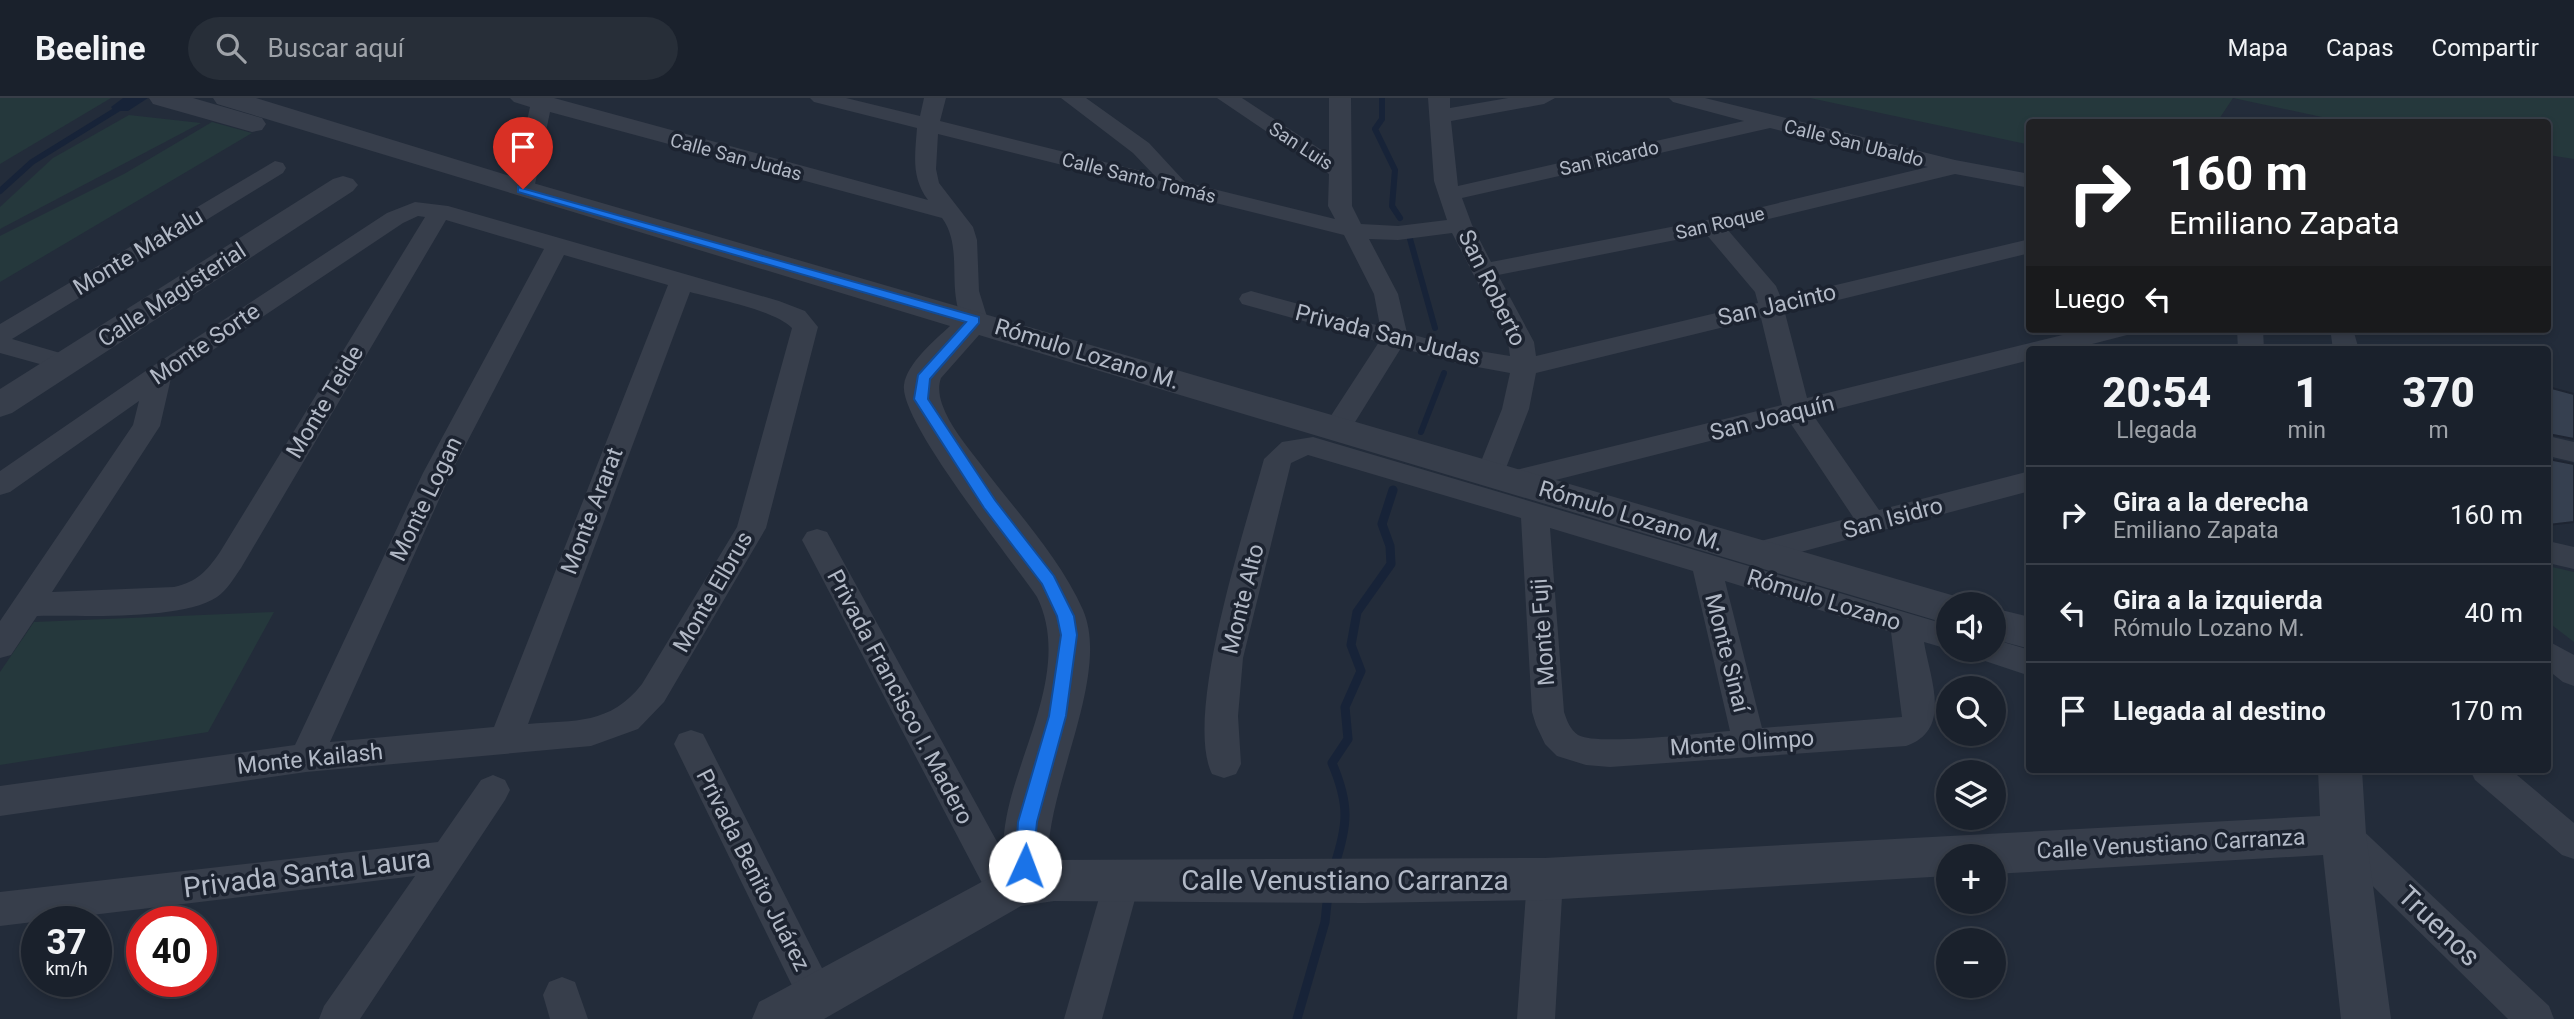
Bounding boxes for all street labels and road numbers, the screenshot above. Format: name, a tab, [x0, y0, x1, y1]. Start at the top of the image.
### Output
street label: Calle San Ubaldo	[1782, 115, 1926, 171]
street label: San Luis	[1265, 117, 1337, 175]
street label: Calle San Judas	[668, 128, 804, 186]
street label: San Ricardo	[1557, 135, 1661, 181]
street label: Calle Santo Tomás	[1060, 148, 1218, 208]
street label: San Roque	[1673, 202, 1767, 244]
street label: Monte Makalu	[68, 203, 208, 301]
street label: San Roberto	[1452, 226, 1532, 350]
street label: Calle Magisterial	[93, 237, 251, 353]
street label: San Jacinto	[1715, 278, 1839, 332]
street label: Monte Sorte	[145, 298, 265, 390]
street label: Privada San Judas	[1293, 299, 1483, 371]
street label: Rómulo Lozano M.	[992, 313, 1182, 395]
street label: Monte Teide	[281, 341, 369, 463]
street label: San Joaquín	[1707, 390, 1837, 446]
street label: Monte Logan	[384, 432, 468, 566]
street label: Monte Ararat	[555, 444, 629, 578]
street label: Rómulo Lozano M.	[1536, 475, 1726, 557]
street label: San Isidro	[1840, 492, 1946, 544]
street label: Monte Elbrus	[667, 527, 759, 657]
street label: Monte Alto	[1216, 541, 1270, 657]
street label: Rómulo Lozano	[1744, 564, 1904, 636]
street label: Privada Francisco I. Madero	[821, 565, 979, 829]
street label: Monte Fuji	[1526, 577, 1560, 687]
street label: Monte Sinaí	[1699, 591, 1755, 716]
street label: Monte Olimpo	[1669, 724, 1815, 762]
street label: Monte Kailash	[236, 738, 384, 780]
street label: Privada Benito Juárez	[690, 765, 816, 975]
street label: Calle Venustiano Carranza	[2036, 823, 2306, 865]
street label: Privada Santa Laura	[181, 841, 433, 905]
street label: Calle Venustiano Carranza	[1181, 864, 1509, 897]
street label: Truenos	[2391, 879, 2487, 973]

